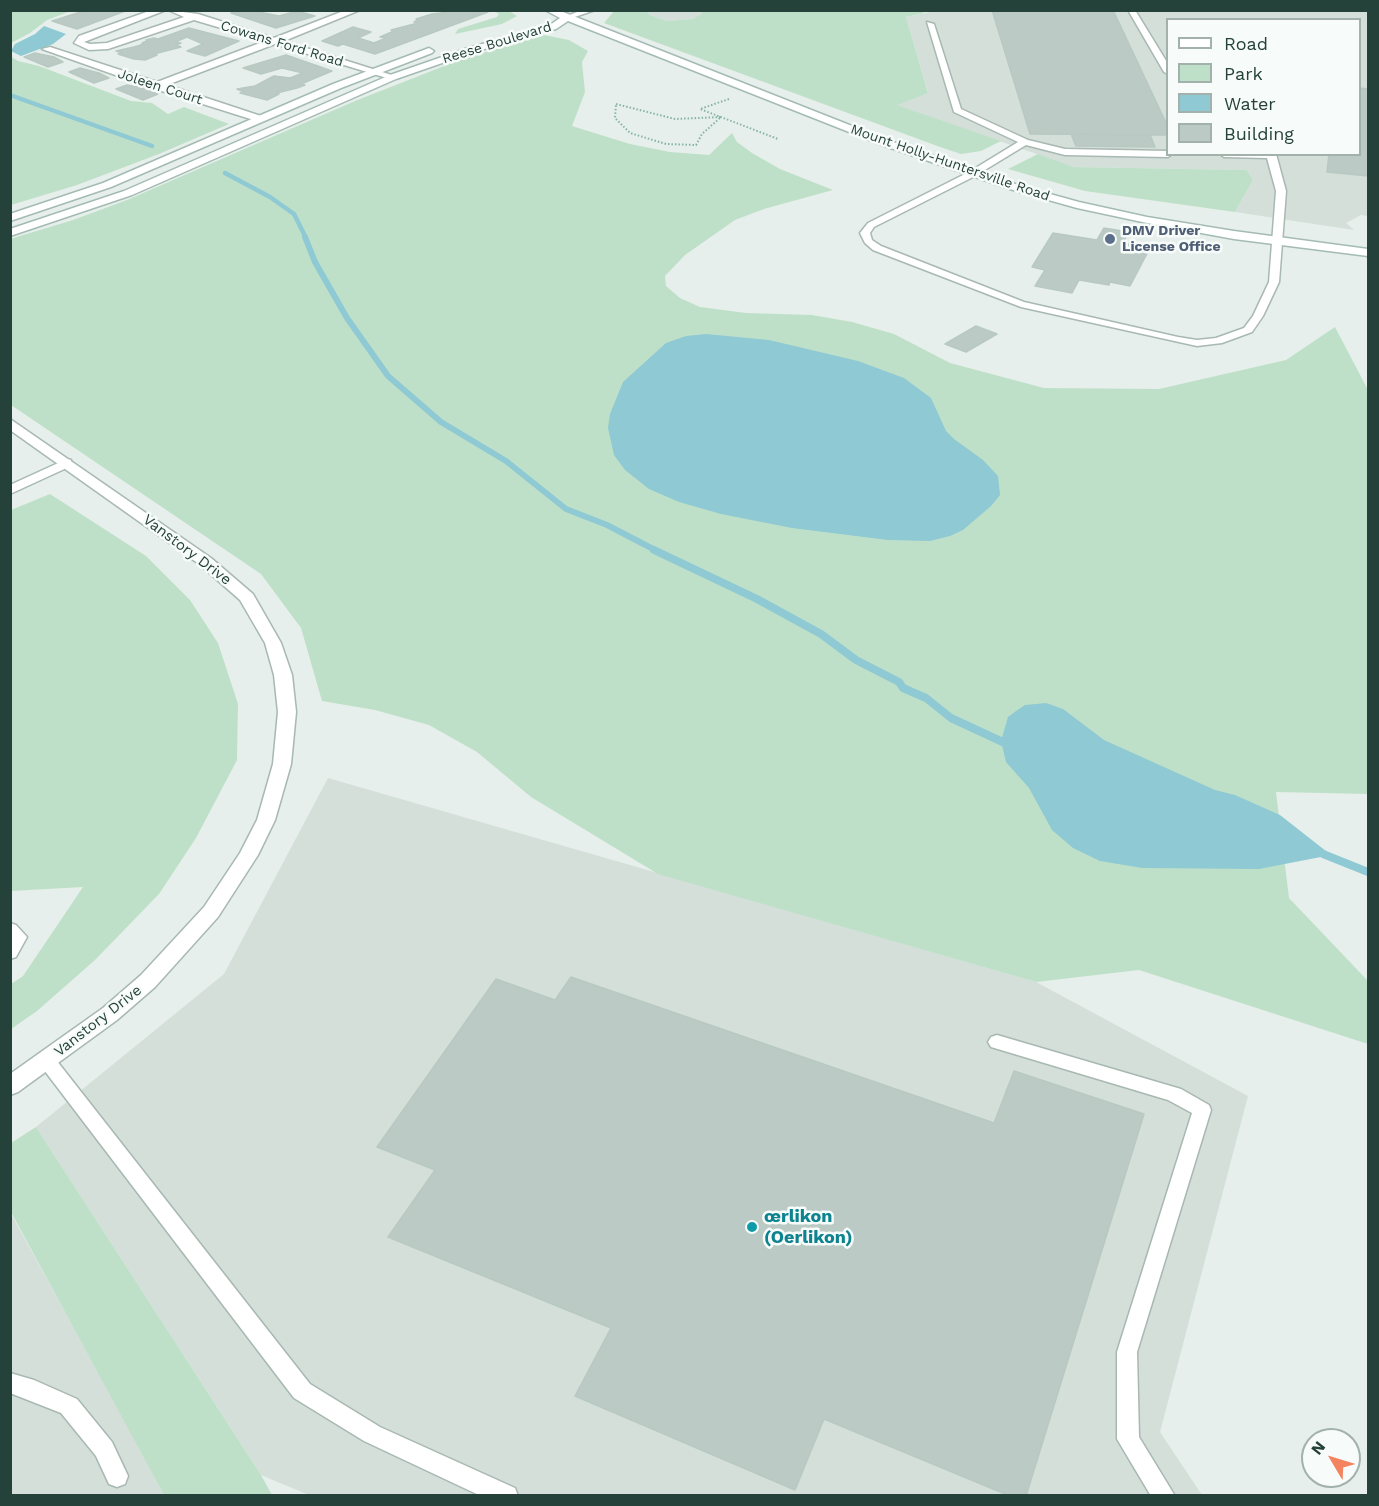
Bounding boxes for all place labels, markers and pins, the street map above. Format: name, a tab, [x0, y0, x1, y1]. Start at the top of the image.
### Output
place label: DMV Driver License Office	[1122, 223, 1221, 256]
marker: DMV Driver License Office	[1103, 232, 1117, 246]
place label: œrlikon (Oerlikon)	[764, 1206, 853, 1248]
marker: œrlikon (Oerlikon)	[745, 1220, 759, 1234]

